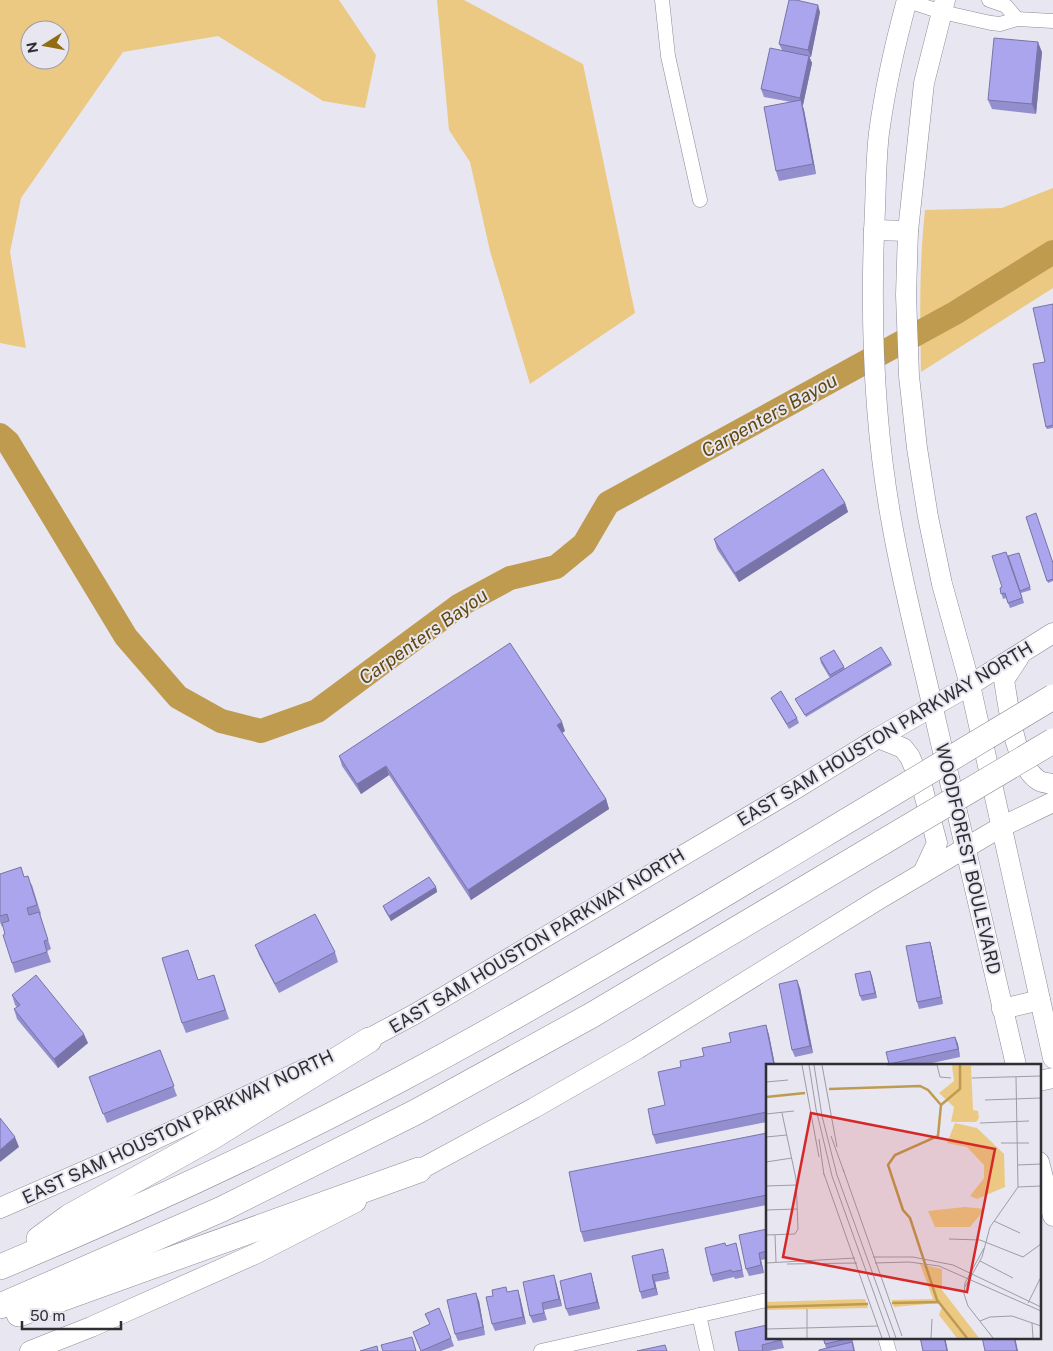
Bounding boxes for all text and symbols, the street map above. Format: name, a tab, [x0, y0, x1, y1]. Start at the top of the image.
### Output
north arrow	[20, 20, 70, 70]
text: N	[23, 41, 41, 54]
water label: Carpenters Bayou	[697, 369, 841, 461]
water label: Carpenters Bayou	[354, 583, 492, 689]
street label: EAST SAM HOUSTON PARKWAY NORTH	[733, 637, 1036, 830]
street label: WOODFOREST BOULEVARD	[932, 741, 1005, 976]
street label: EAST SAM HOUSTON PARKWAY NORTH	[385, 844, 688, 1037]
street label: EAST SAM HOUSTON PARKWAY NORTH	[19, 1045, 337, 1208]
inset map	[766, 1064, 1040, 1338]
scale bar	[22, 1298, 121, 1330]
text: 50 m	[30, 1307, 65, 1324]

